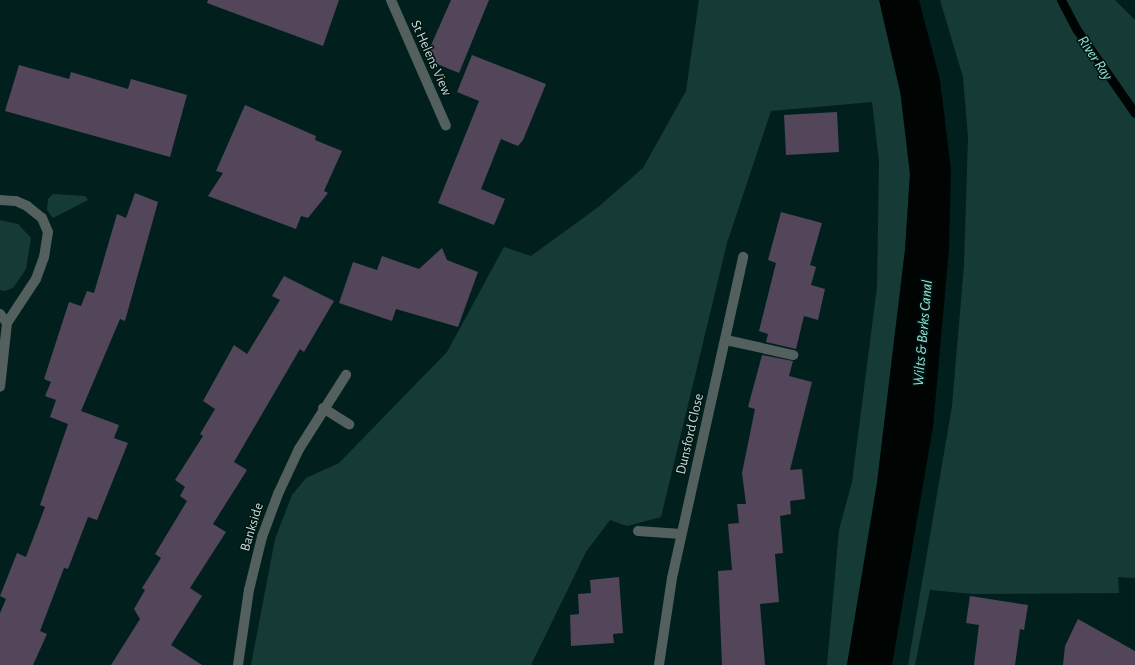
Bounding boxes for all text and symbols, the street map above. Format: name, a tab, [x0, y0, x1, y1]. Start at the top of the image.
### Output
street label: St Helens View	[407, 18, 455, 98]
water label: River Ray	[1074, 32, 1116, 84]
water label: Wilts & Berks Canal	[909, 279, 937, 387]
street label: Dunsford Close	[673, 392, 707, 476]
street label: Bankside	[237, 501, 267, 553]

